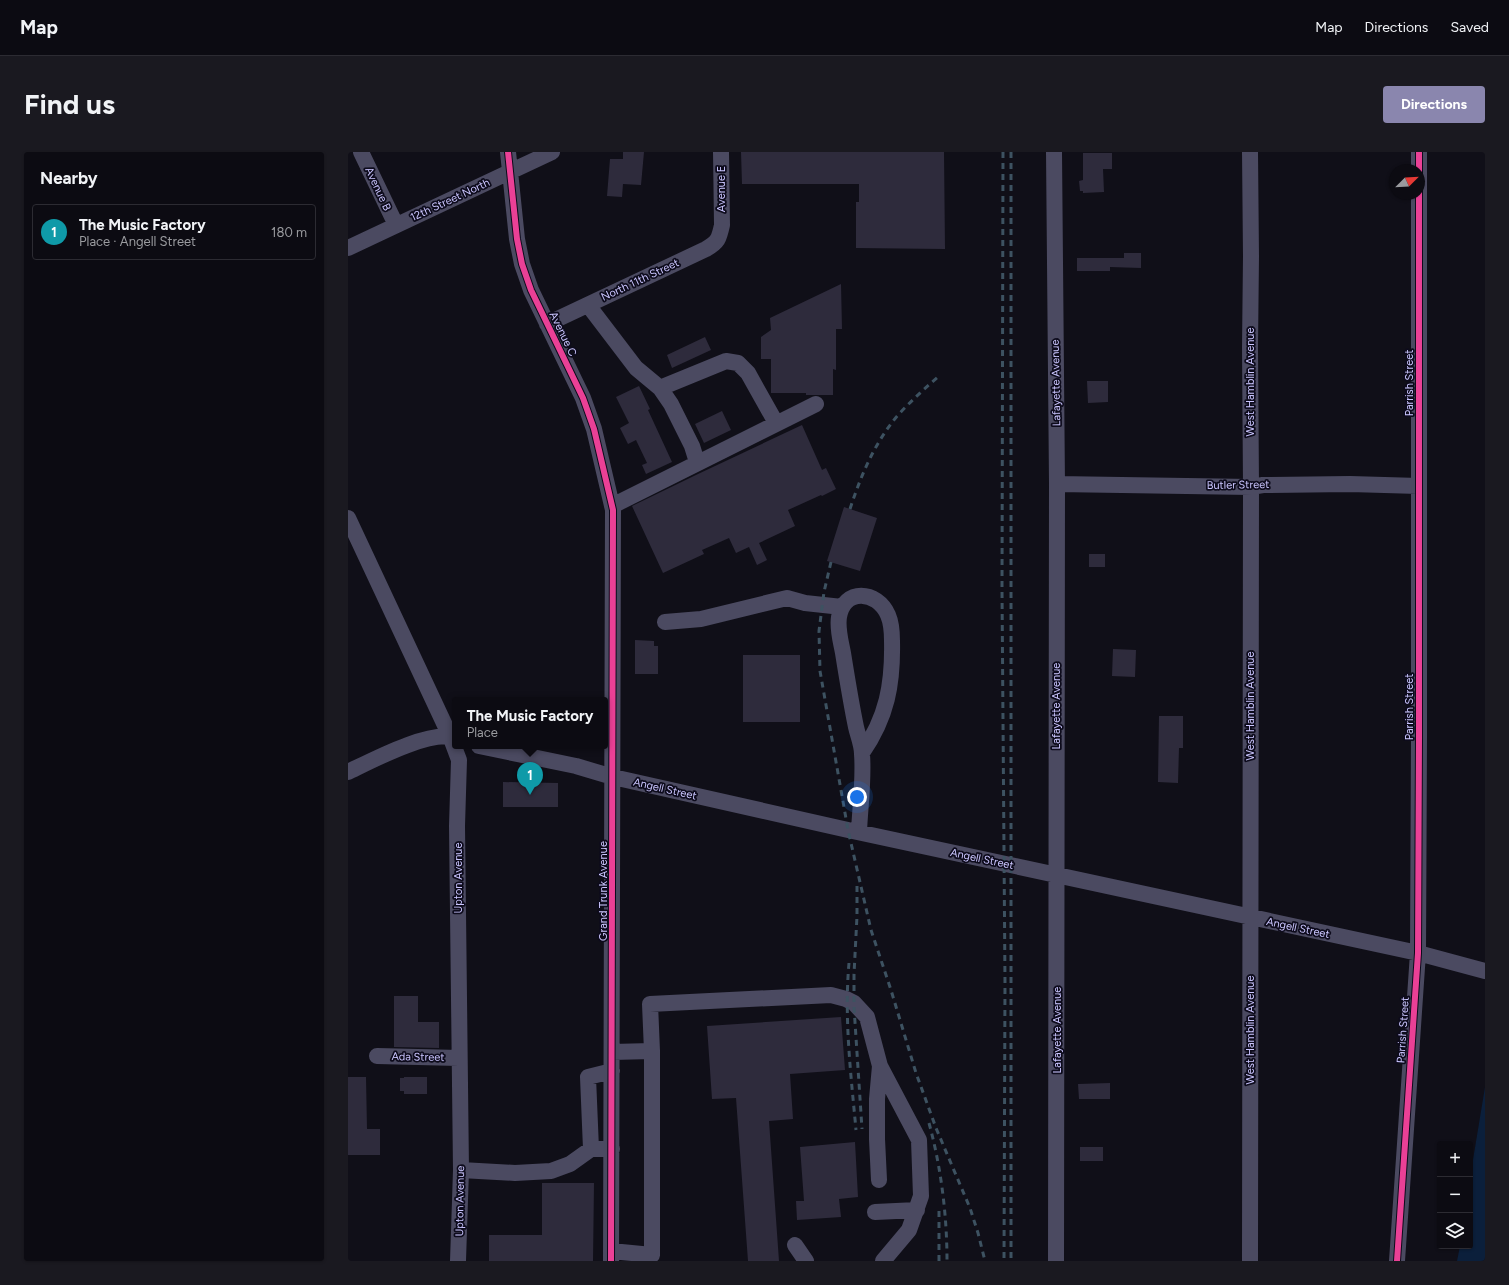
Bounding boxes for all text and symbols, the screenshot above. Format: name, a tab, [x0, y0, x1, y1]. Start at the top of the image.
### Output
text: Map	[20, 16, 58, 39]
text: Map	[1315, 19, 1343, 36]
text: Directions	[1365, 19, 1428, 36]
text: Saved	[1450, 19, 1489, 36]
button: Directions	[1383, 86, 1485, 123]
text: Find us	[24, 87, 115, 121]
north arrow	[1389, 164, 1425, 200]
street label: Avenue B	[362, 165, 394, 213]
street label: Avenue E	[715, 166, 728, 212]
text: Nearby	[40, 168, 98, 188]
street label: 12th Street North	[408, 176, 492, 224]
text: The Music Factory	[79, 216, 206, 234]
text: 1	[51, 225, 57, 240]
text: 180 m	[271, 225, 307, 240]
text: Place · Angell Street	[79, 234, 196, 249]
street label: North 11th Street	[599, 256, 681, 304]
street label: Avenue C	[547, 310, 579, 358]
street label: West Hamblin Avenue	[1244, 328, 1257, 436]
street label: Lafayette Avenue	[1049, 340, 1063, 426]
street label: Parrish Street	[1403, 350, 1416, 416]
street label: Butler Street	[1207, 478, 1269, 492]
street label: West Hamblin Avenue	[1244, 652, 1257, 760]
street label: Lafayette Avenue	[1050, 663, 1063, 749]
street label: Parrish Street	[1403, 674, 1416, 740]
popup	[452, 697, 608, 749]
text: The Music Factory	[467, 707, 593, 725]
text: Place	[467, 725, 498, 740]
pin: 1	[517, 762, 543, 795]
street label: Angell Street	[632, 775, 698, 803]
your location	[847, 787, 867, 807]
street label: Grand Trunk Avenue	[597, 841, 610, 941]
street label: Upton Avenue	[452, 843, 465, 913]
street label: Angell Street	[949, 846, 1015, 872]
street label: Angell Street	[1265, 915, 1331, 941]
street label: West Hamblin Avenue	[1244, 976, 1257, 1084]
street label: Lafayette Avenue	[1051, 987, 1064, 1073]
street label: Parrish Street	[1394, 996, 1412, 1064]
street label: Ada Street	[391, 1050, 445, 1064]
map controls	[1437, 1141, 1473, 1249]
button: +	[1437, 1141, 1473, 1177]
street label: Upton Avenue	[453, 1165, 467, 1237]
button: −	[1437, 1177, 1473, 1213]
button: layers	[1437, 1213, 1473, 1249]

